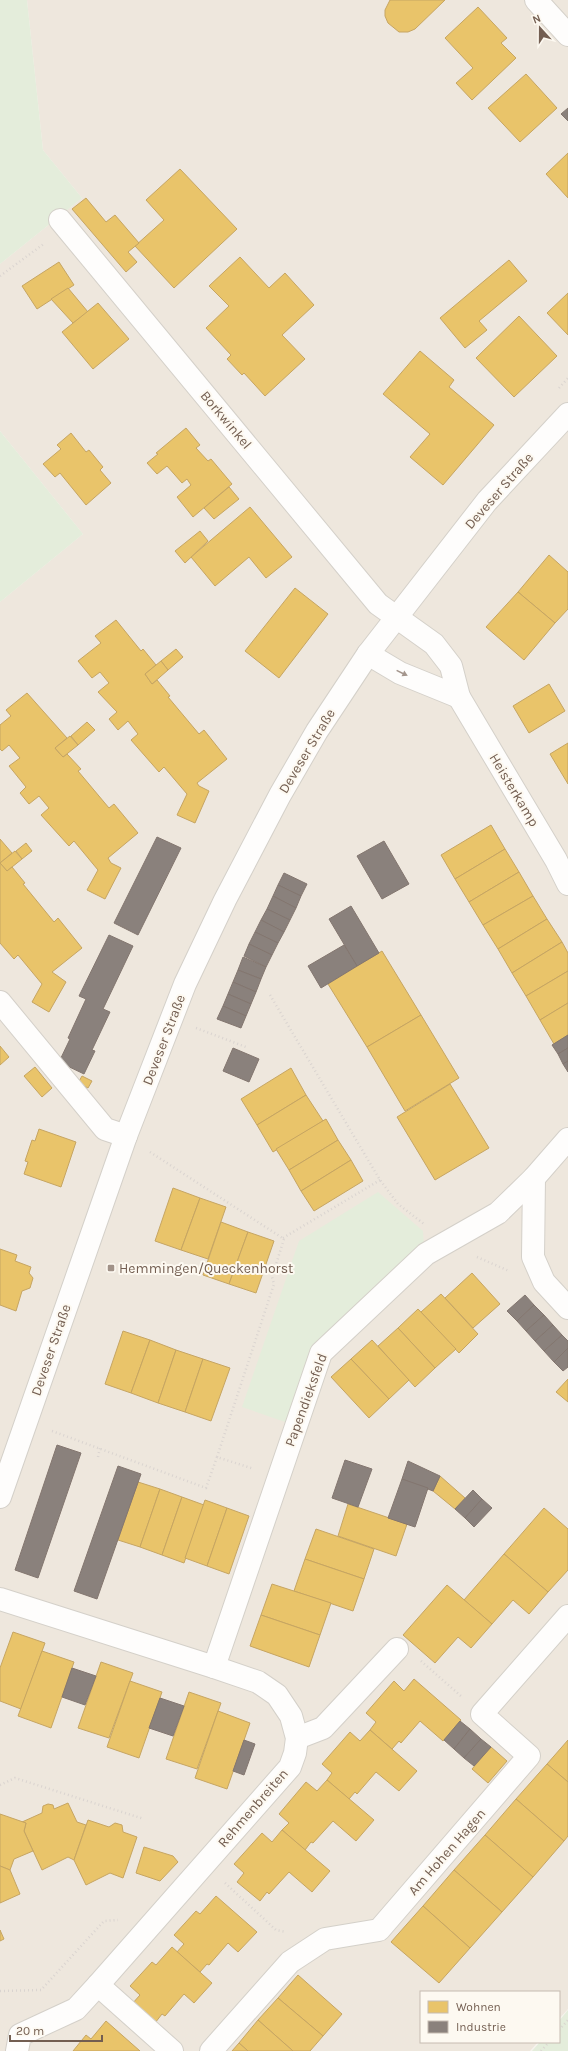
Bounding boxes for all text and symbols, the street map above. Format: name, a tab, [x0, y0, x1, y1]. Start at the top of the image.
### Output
north arrow	[520, 8, 560, 48]
text: N	[531, 12, 543, 27]
street label: Borkwinkel	[197, 387, 255, 453]
street label: Deveser Straße	[461, 449, 537, 533]
one-way arrow	[396, 670, 408, 676]
street label: Deveser Straße	[275, 706, 339, 796]
street label: Heisterkamp	[485, 750, 543, 830]
street label: Deveser Straße	[139, 992, 189, 1088]
place label: Hemmingen/Queckenhorst	[119, 1260, 293, 1277]
marker: Hemmingen/Queckenhorst	[106, 1263, 116, 1273]
street label: Deveser Straße	[27, 1302, 75, 1398]
street label: Papendieksfeld	[281, 1351, 331, 1449]
street label: Rehmenbreiten	[214, 1765, 292, 1851]
street label: Am Hohen Hagen	[405, 1805, 489, 1899]
legend	[420, 1991, 560, 2043]
text: Wohnen	[456, 2000, 501, 2014]
scale bar	[10, 2017, 102, 2043]
text: Industrie	[456, 2020, 506, 2034]
text: 20 m	[16, 2024, 44, 2038]

